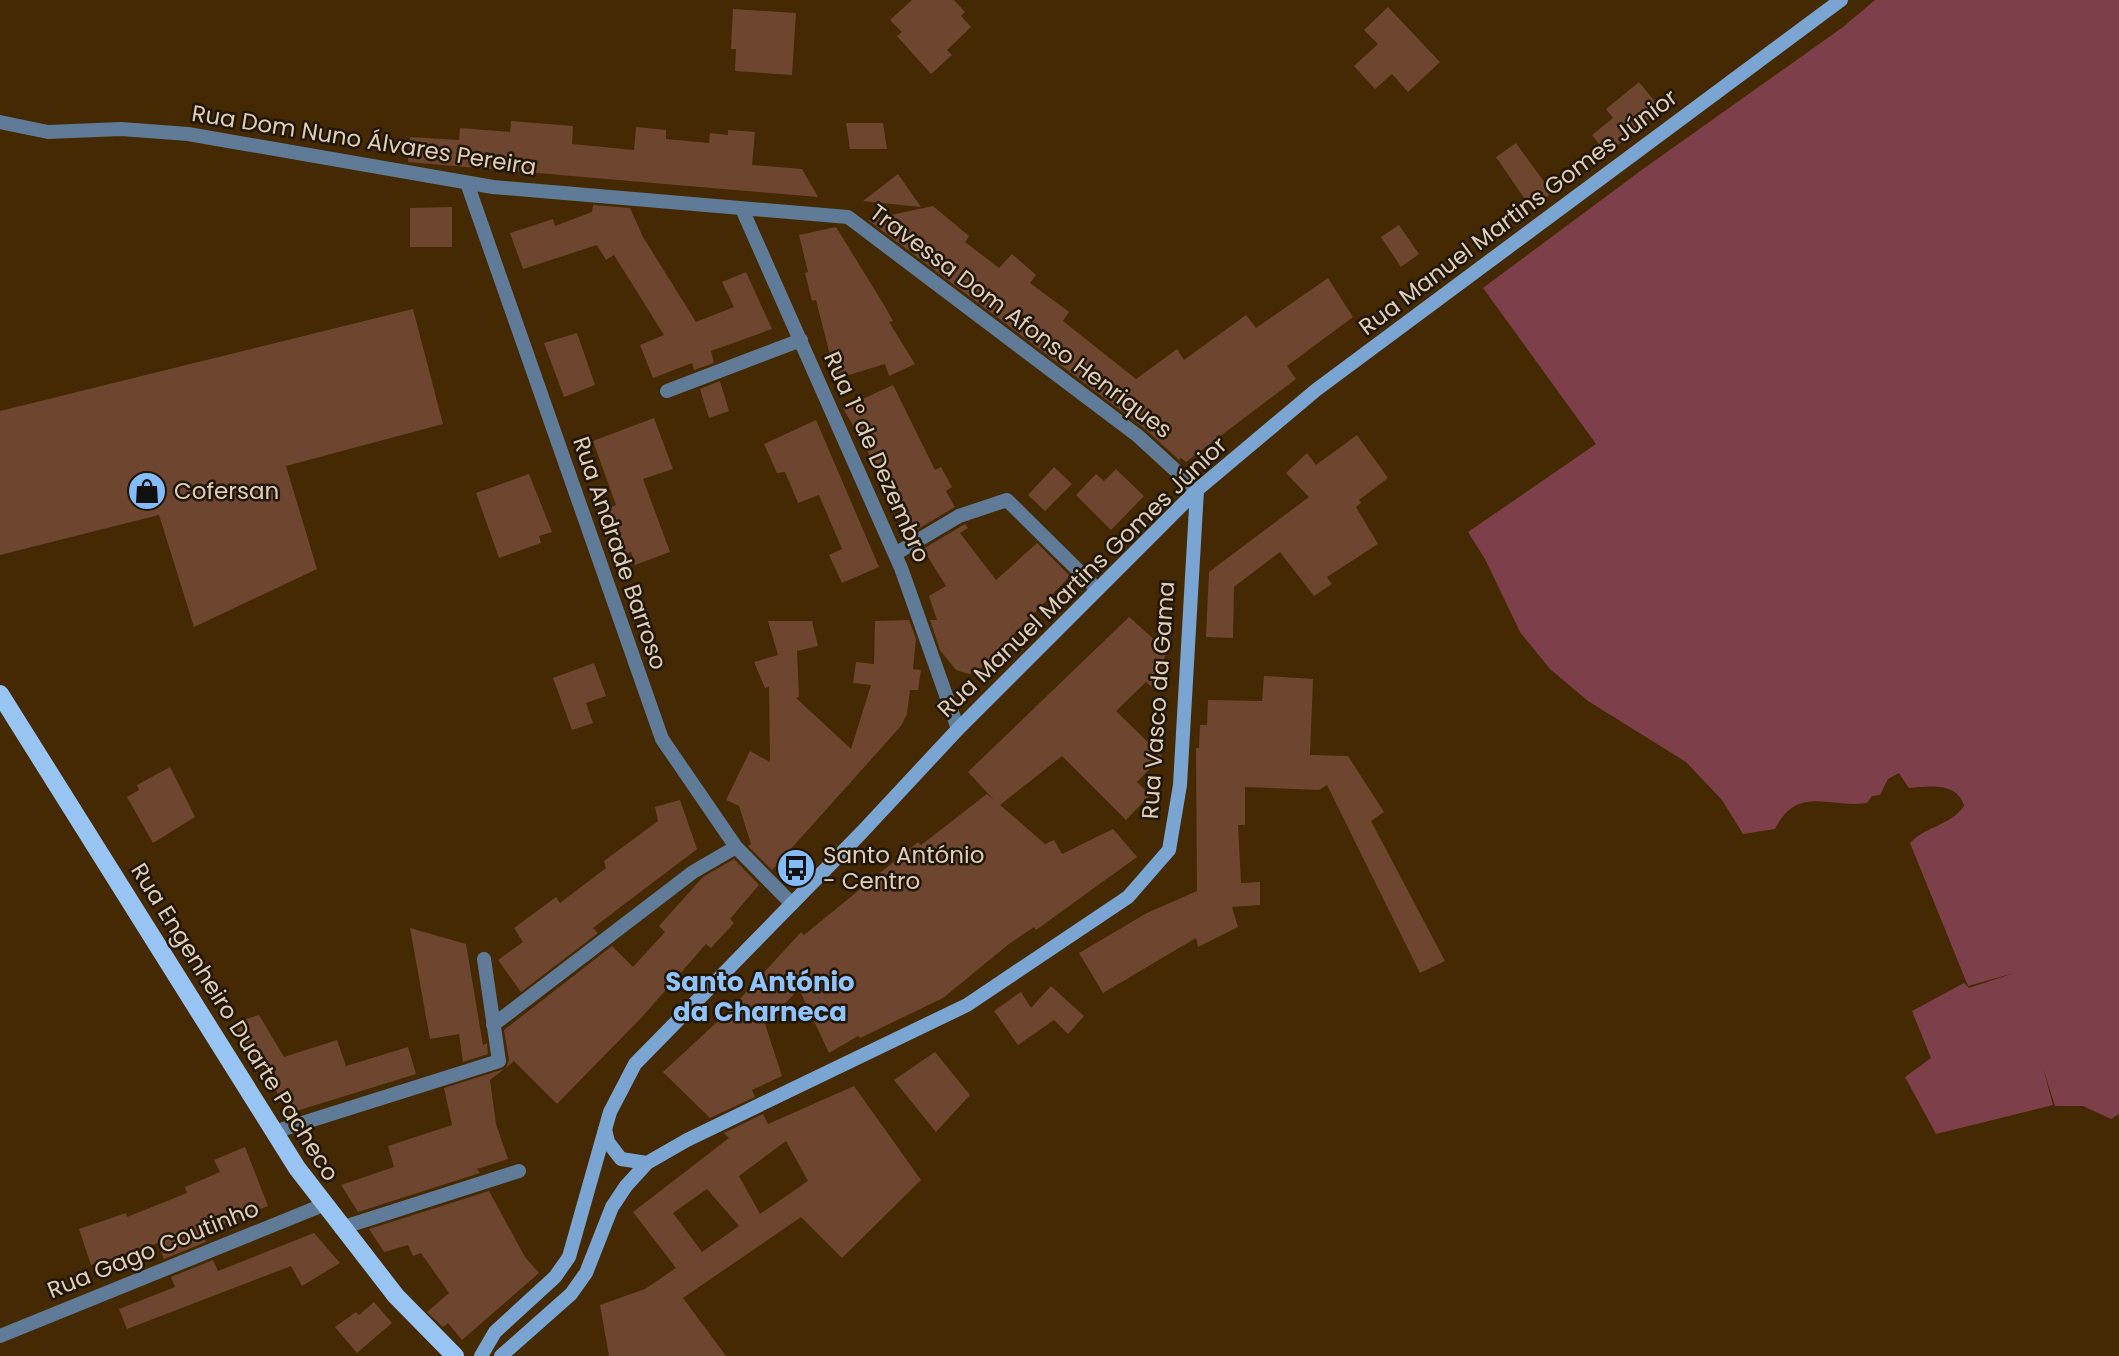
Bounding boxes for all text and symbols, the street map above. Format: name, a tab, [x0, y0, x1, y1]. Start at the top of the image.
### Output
street label: Rua Manuel Martins Gomes Júnior	[1352, 81, 1684, 343]
street label: Rua Dom Nuno Álvares Pereira	[189, 97, 539, 183]
street label: Travessa Dom Afonso Henriques	[863, 196, 1179, 446]
street label: Rua 1º de Dezembro	[816, 347, 938, 567]
street label: Rua Manuel Martins Gomes Júnior	[930, 430, 1234, 724]
street label: Rua Andrade Barroso	[565, 432, 675, 674]
shop icon: Cofersan	[126, 470, 168, 512]
place label: Cofersan	[174, 475, 279, 507]
street label: Rua Vasco da Gama	[1134, 580, 1182, 820]
place label: Santo António - Centro	[823, 839, 984, 897]
bus stop icon: Santo António - Centro	[775, 847, 817, 889]
street label: Rua Engenheiro Duarte Pacheco	[123, 857, 347, 1187]
district label: Santo António da Charneca	[665, 964, 855, 1030]
street label: Rua Gago Coutinho	[42, 1192, 264, 1306]

